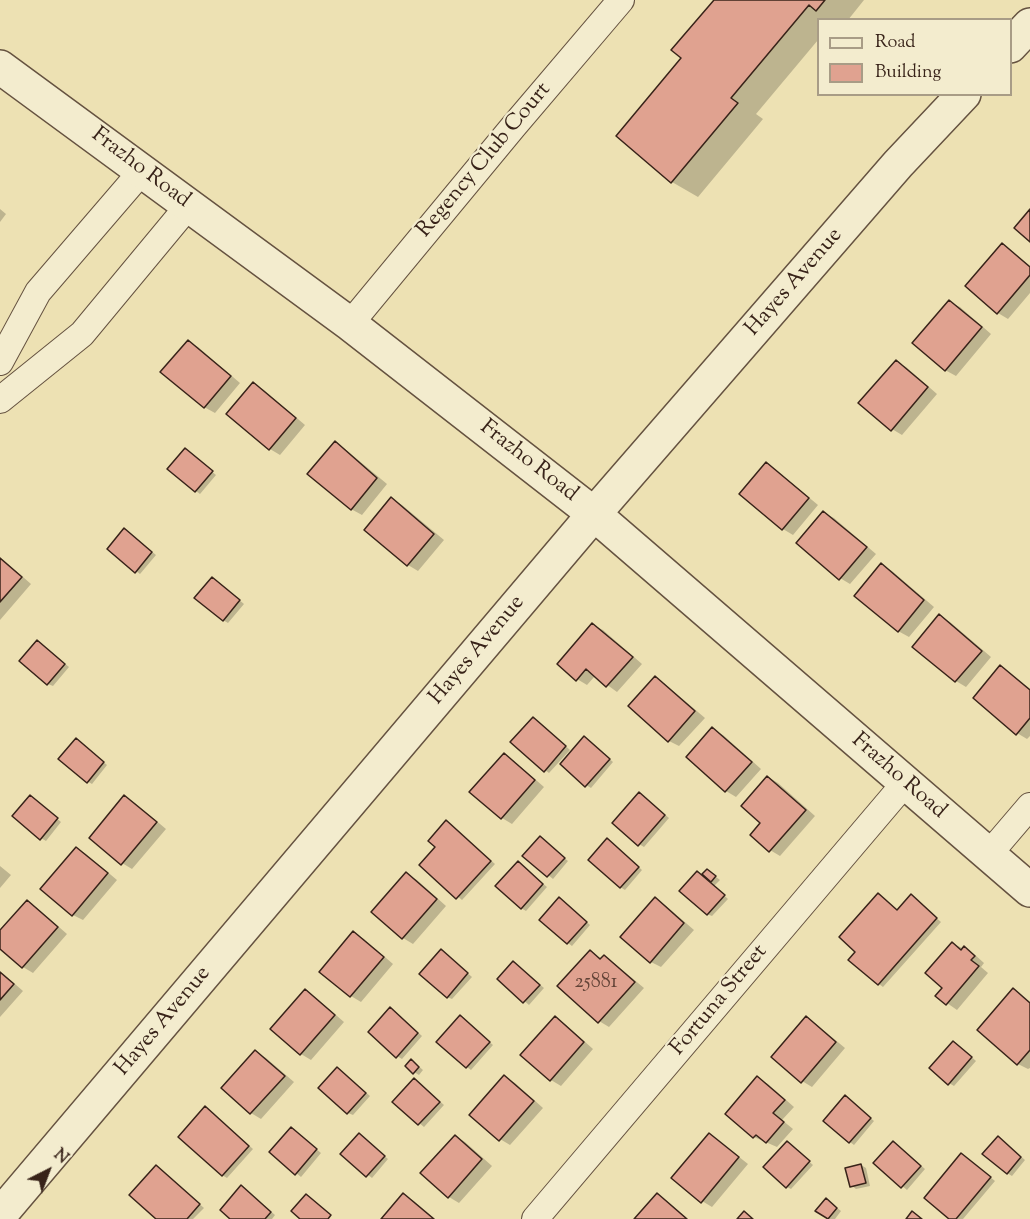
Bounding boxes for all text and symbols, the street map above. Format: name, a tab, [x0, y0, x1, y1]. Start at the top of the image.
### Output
legend	[817, 18, 1012, 96]
text: Road	[875, 30, 915, 56]
text: Building	[875, 60, 941, 86]
street label: Regency Club Court	[412, 78, 558, 244]
street label: Frazho Road	[85, 123, 195, 215]
street label: Hayes Avenue	[741, 223, 849, 343]
street label: Frazho Road	[474, 415, 582, 509]
street label: Hayes Avenue	[425, 591, 531, 711]
street label: Frazho Road	[845, 729, 951, 825]
street label: Fortuna Street	[666, 940, 774, 1062]
street label: Hayes Avenue	[111, 962, 217, 1082]
house number: 25881	[575, 972, 617, 996]
north arrow	[18, 1141, 78, 1201]
text: N	[48, 1144, 73, 1170]

